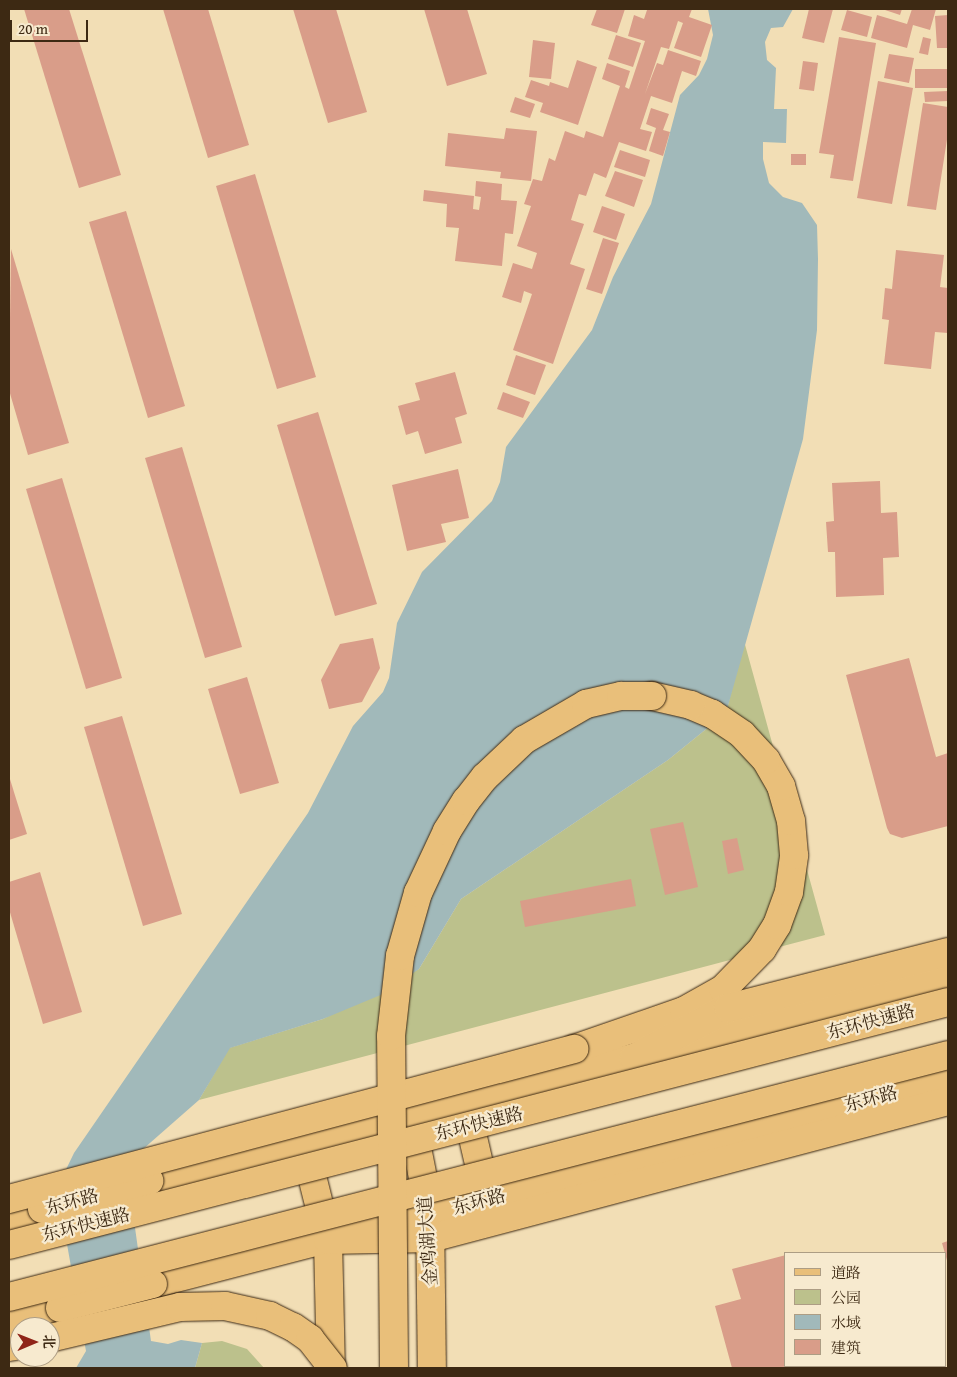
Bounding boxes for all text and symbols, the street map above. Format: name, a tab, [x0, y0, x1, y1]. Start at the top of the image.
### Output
scale bar	[12, 10, 90, 42]
text: 20 m	[18, 18, 48, 39]
street label: 东环快速路	[825, 1000, 917, 1044]
street label: 东环路	[842, 1082, 900, 1116]
street label: 东环快速路	[433, 1103, 525, 1145]
street label: 东环路	[43, 1185, 101, 1219]
street label: 东环路	[450, 1185, 508, 1219]
street label: 金鸡湖大道	[414, 1195, 442, 1287]
street label: 东环快速路	[40, 1204, 132, 1246]
legend	[784, 1252, 947, 1367]
text: 道路	[831, 1262, 861, 1283]
text: 公园	[831, 1287, 861, 1308]
text: 水域	[831, 1312, 861, 1333]
north arrow	[10, 1317, 60, 1367]
text: 北	[39, 1335, 59, 1349]
text: 建筑	[831, 1337, 861, 1358]

